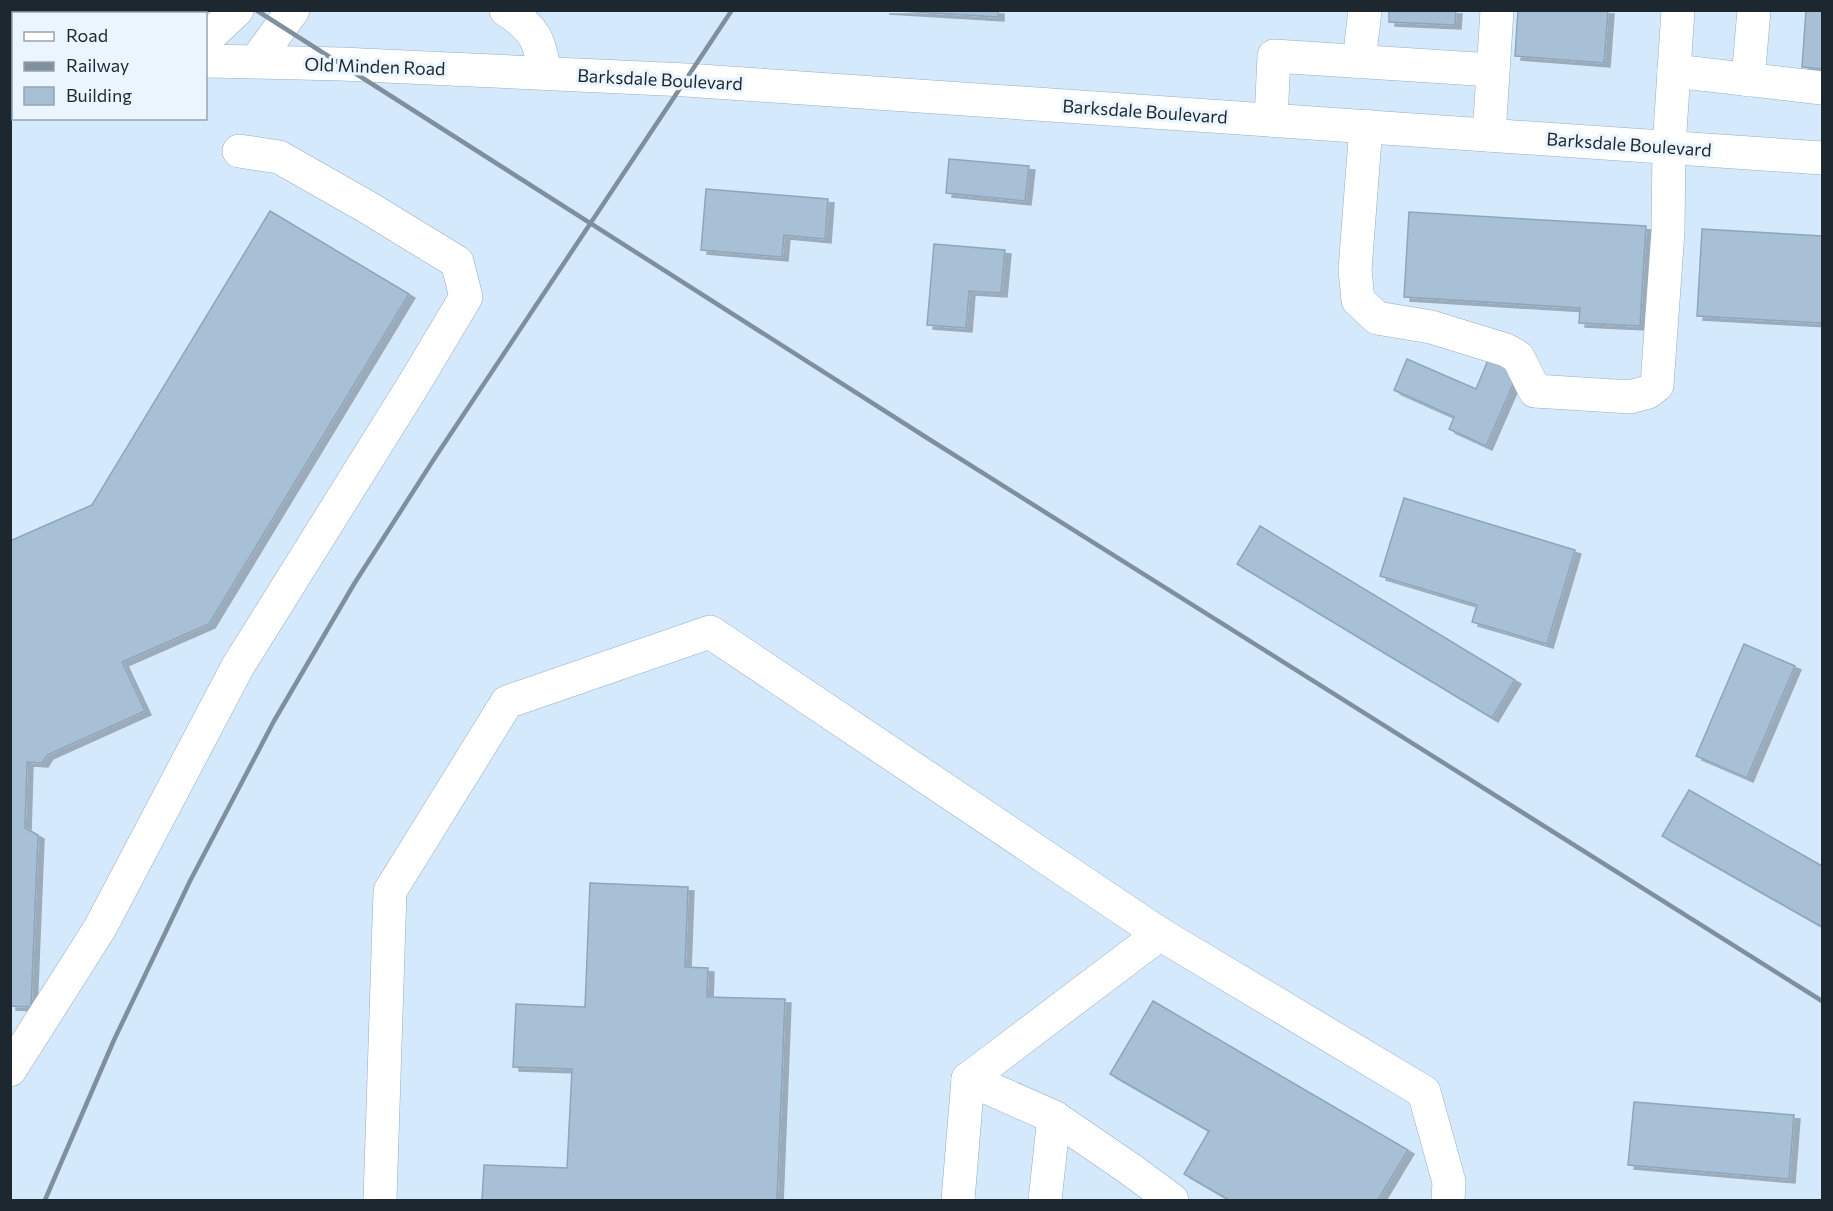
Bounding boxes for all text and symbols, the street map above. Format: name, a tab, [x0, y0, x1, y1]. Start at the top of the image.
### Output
legend	[12, 12, 207, 120]
text: Road	[66, 24, 108, 46]
street label: Old Minden Road	[304, 53, 446, 79]
text: Railway	[66, 54, 129, 76]
street label: Barksdale Boulevard	[577, 64, 743, 94]
text: Building	[66, 84, 132, 106]
street label: Barksdale Boulevard	[1062, 94, 1228, 128]
street label: Barksdale Boulevard	[1546, 127, 1712, 161]

